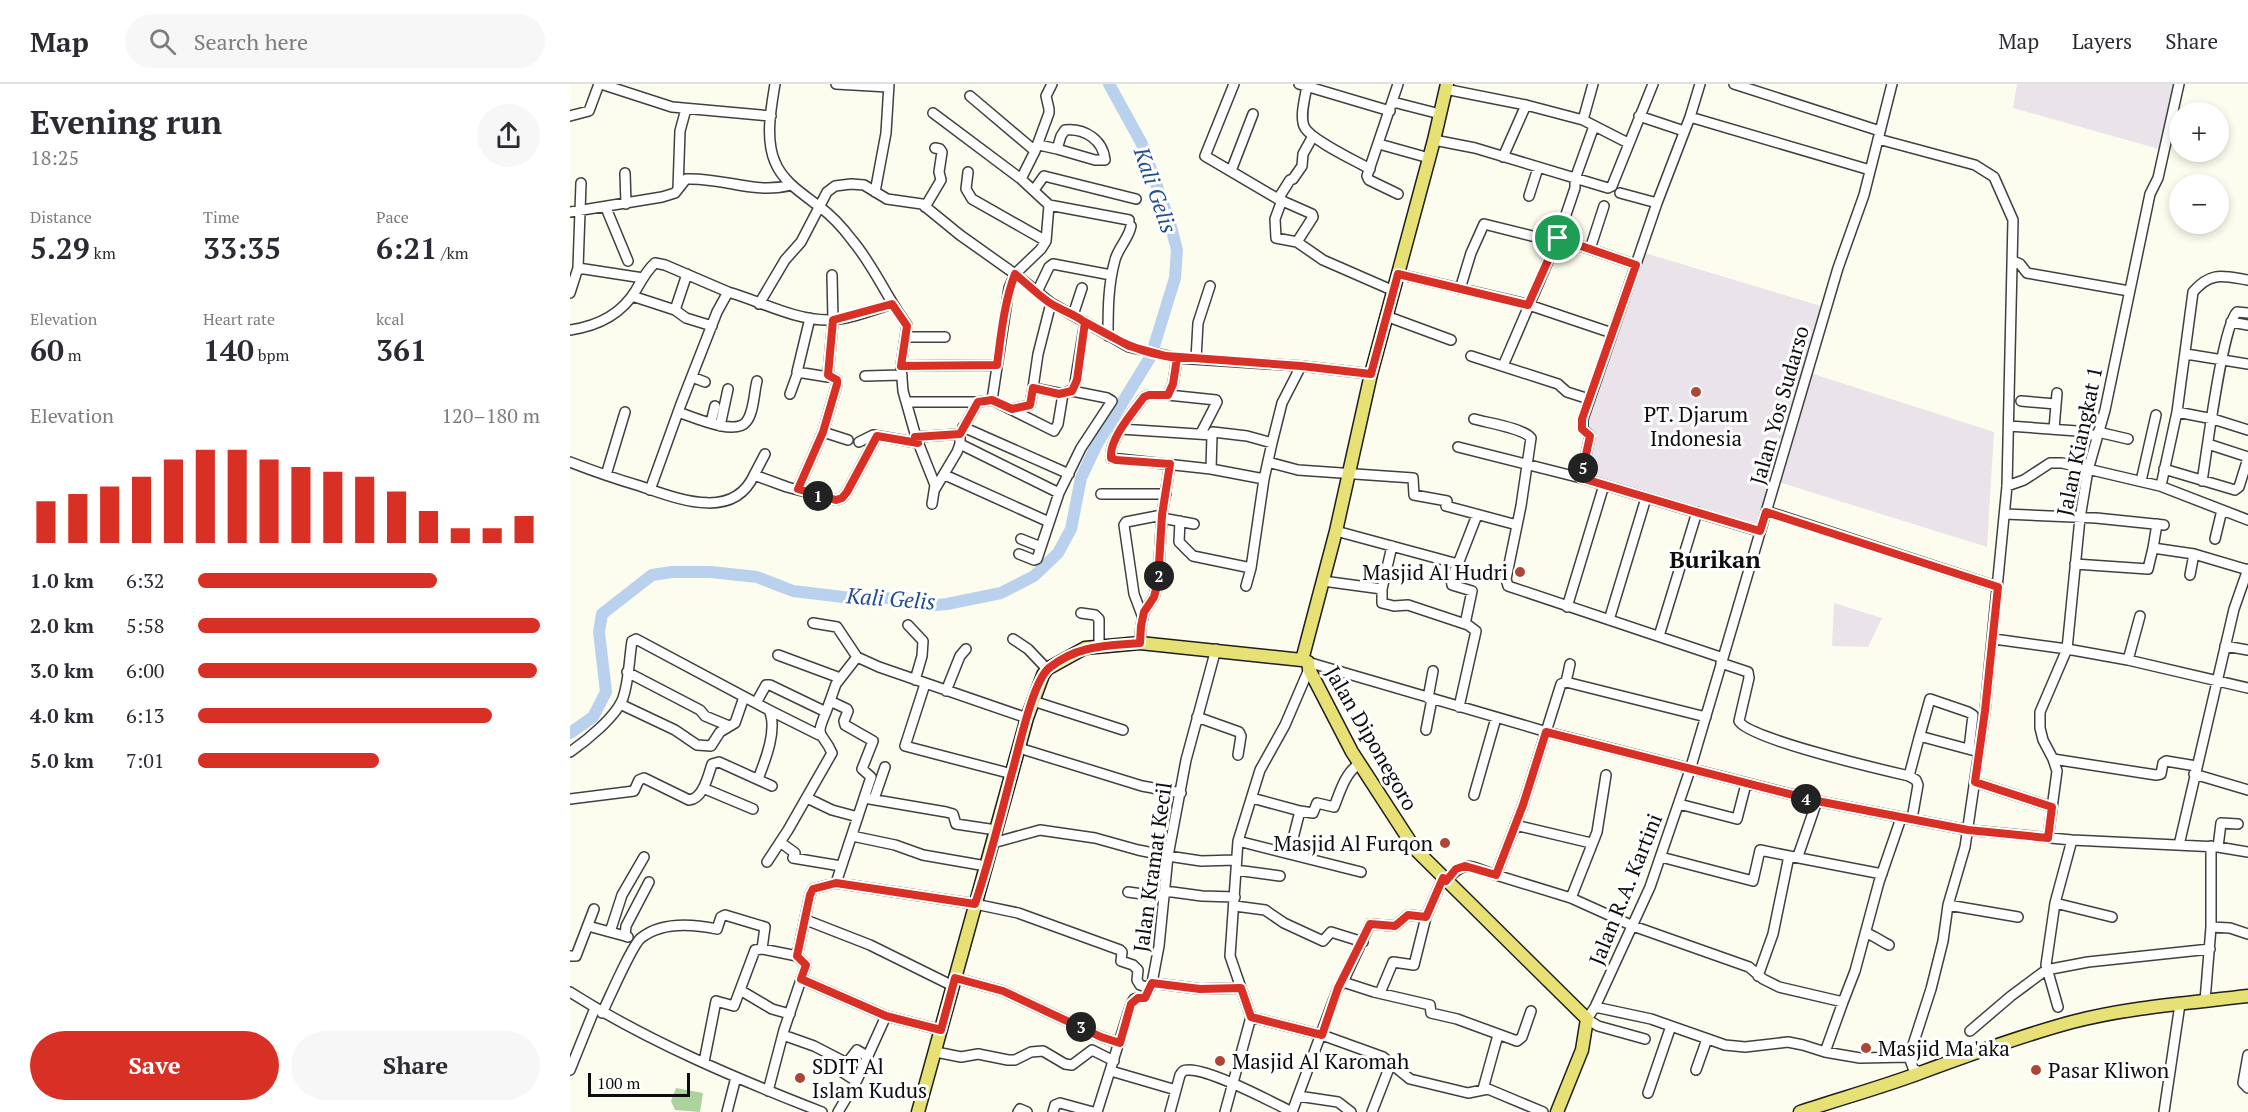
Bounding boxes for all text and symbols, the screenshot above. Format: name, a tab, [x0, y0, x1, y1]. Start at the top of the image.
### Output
search box	[125, 14, 545, 68]
text: Map	[30, 23, 89, 60]
icon: search	[146, 25, 179, 58]
text: Search here	[194, 27, 308, 56]
text: Map	[1998, 27, 2039, 55]
text: Layers	[2072, 27, 2132, 55]
text: Share	[2165, 27, 2218, 55]
text: Evening run	[30, 100, 222, 143]
map controls	[2169, 102, 2229, 234]
button: +	[2169, 102, 2229, 162]
button: share	[477, 104, 540, 167]
water label: Kali Gelis	[1127, 142, 1184, 237]
text: 18:25	[30, 144, 79, 171]
button: −	[2169, 174, 2229, 234]
text: Distance	[30, 206, 92, 228]
text: Time	[203, 206, 240, 228]
text: Pace	[376, 206, 409, 228]
pin	[1532, 212, 1583, 263]
icon: arrive	[1541, 221, 1574, 254]
text: 5.29	[30, 228, 90, 268]
text: 33:35	[203, 228, 281, 268]
text: 6:21	[376, 228, 437, 268]
text: km	[90, 242, 116, 264]
text: /km	[437, 242, 469, 264]
text: Elevation	[30, 308, 97, 330]
text: Heart rate	[203, 308, 275, 330]
text: kcal	[376, 308, 404, 330]
street label: Jalan Yos Sudarso	[1743, 322, 1815, 488]
text: 60	[30, 330, 64, 370]
text: 140	[203, 330, 254, 370]
text: 361	[376, 330, 427, 370]
text: m	[64, 344, 82, 366]
text: bpm	[254, 344, 289, 366]
street label: Jalan Kiangkat 1	[2050, 364, 2108, 518]
marker: PT. Djarum Indonesia	[1689, 385, 1703, 399]
place label: PT. Djarum Indonesia	[1644, 400, 1748, 452]
text: Elevation	[30, 402, 114, 429]
text: 120–180 m	[441, 402, 540, 429]
pin: 5	[1568, 453, 1598, 483]
text: 5	[1578, 457, 1588, 479]
pin: 1	[803, 481, 833, 511]
text: 1	[813, 485, 823, 507]
district label: Burikan	[1669, 543, 1761, 575]
place label: Masjid Al Hudri	[1362, 558, 1508, 586]
pin: 2	[1144, 561, 1174, 591]
text: 2	[1154, 565, 1164, 587]
marker: Masjid Al Hudri	[1513, 565, 1527, 579]
text: 1.0 km	[30, 567, 94, 594]
text: 6:32	[126, 567, 165, 594]
water label: Kali Gelis	[844, 580, 937, 616]
text: 2.0 km	[30, 612, 94, 639]
text: 5:58	[126, 612, 165, 639]
text: 3.0 km	[30, 657, 94, 684]
text: 6:00	[126, 657, 165, 684]
street label: Jalan Diponegoro	[1319, 661, 1425, 815]
text: 4.0 km	[30, 702, 94, 729]
text: 6:13	[126, 702, 165, 729]
text: 5.0 km	[30, 747, 94, 774]
text: 7:01	[126, 747, 165, 774]
street label: Jalan Kramat Kecil	[1126, 780, 1178, 954]
pin: 4	[1791, 784, 1821, 814]
text: 4	[1801, 788, 1811, 810]
street label: Jalan R.A. Kartini	[1582, 809, 1668, 969]
place label: Masjid Al Furqon	[1273, 829, 1434, 857]
marker: Masjid Al Furqon	[1438, 836, 1452, 850]
pin: 3	[1066, 1012, 1096, 1042]
text: 3	[1076, 1016, 1086, 1038]
button: Save	[30, 1031, 279, 1100]
button: Share	[291, 1031, 540, 1100]
place label: Masjid Ma'aka	[1878, 1034, 2010, 1062]
marker: Masjid Ma'aka	[1859, 1041, 1873, 1055]
place label: Masjid Al Karomah	[1232, 1047, 1409, 1075]
place label: SDIT Al Islam Kudus	[812, 1052, 927, 1104]
marker: Masjid Al Karomah	[1213, 1054, 1227, 1068]
place label: Pasar Kliwon	[2048, 1056, 2170, 1084]
marker: Pasar Kliwon	[2029, 1063, 2043, 1077]
scale bar	[588, 1070, 690, 1098]
marker: SDIT Al Islam Kudus	[793, 1071, 807, 1085]
text: 100 m	[597, 1072, 640, 1094]

